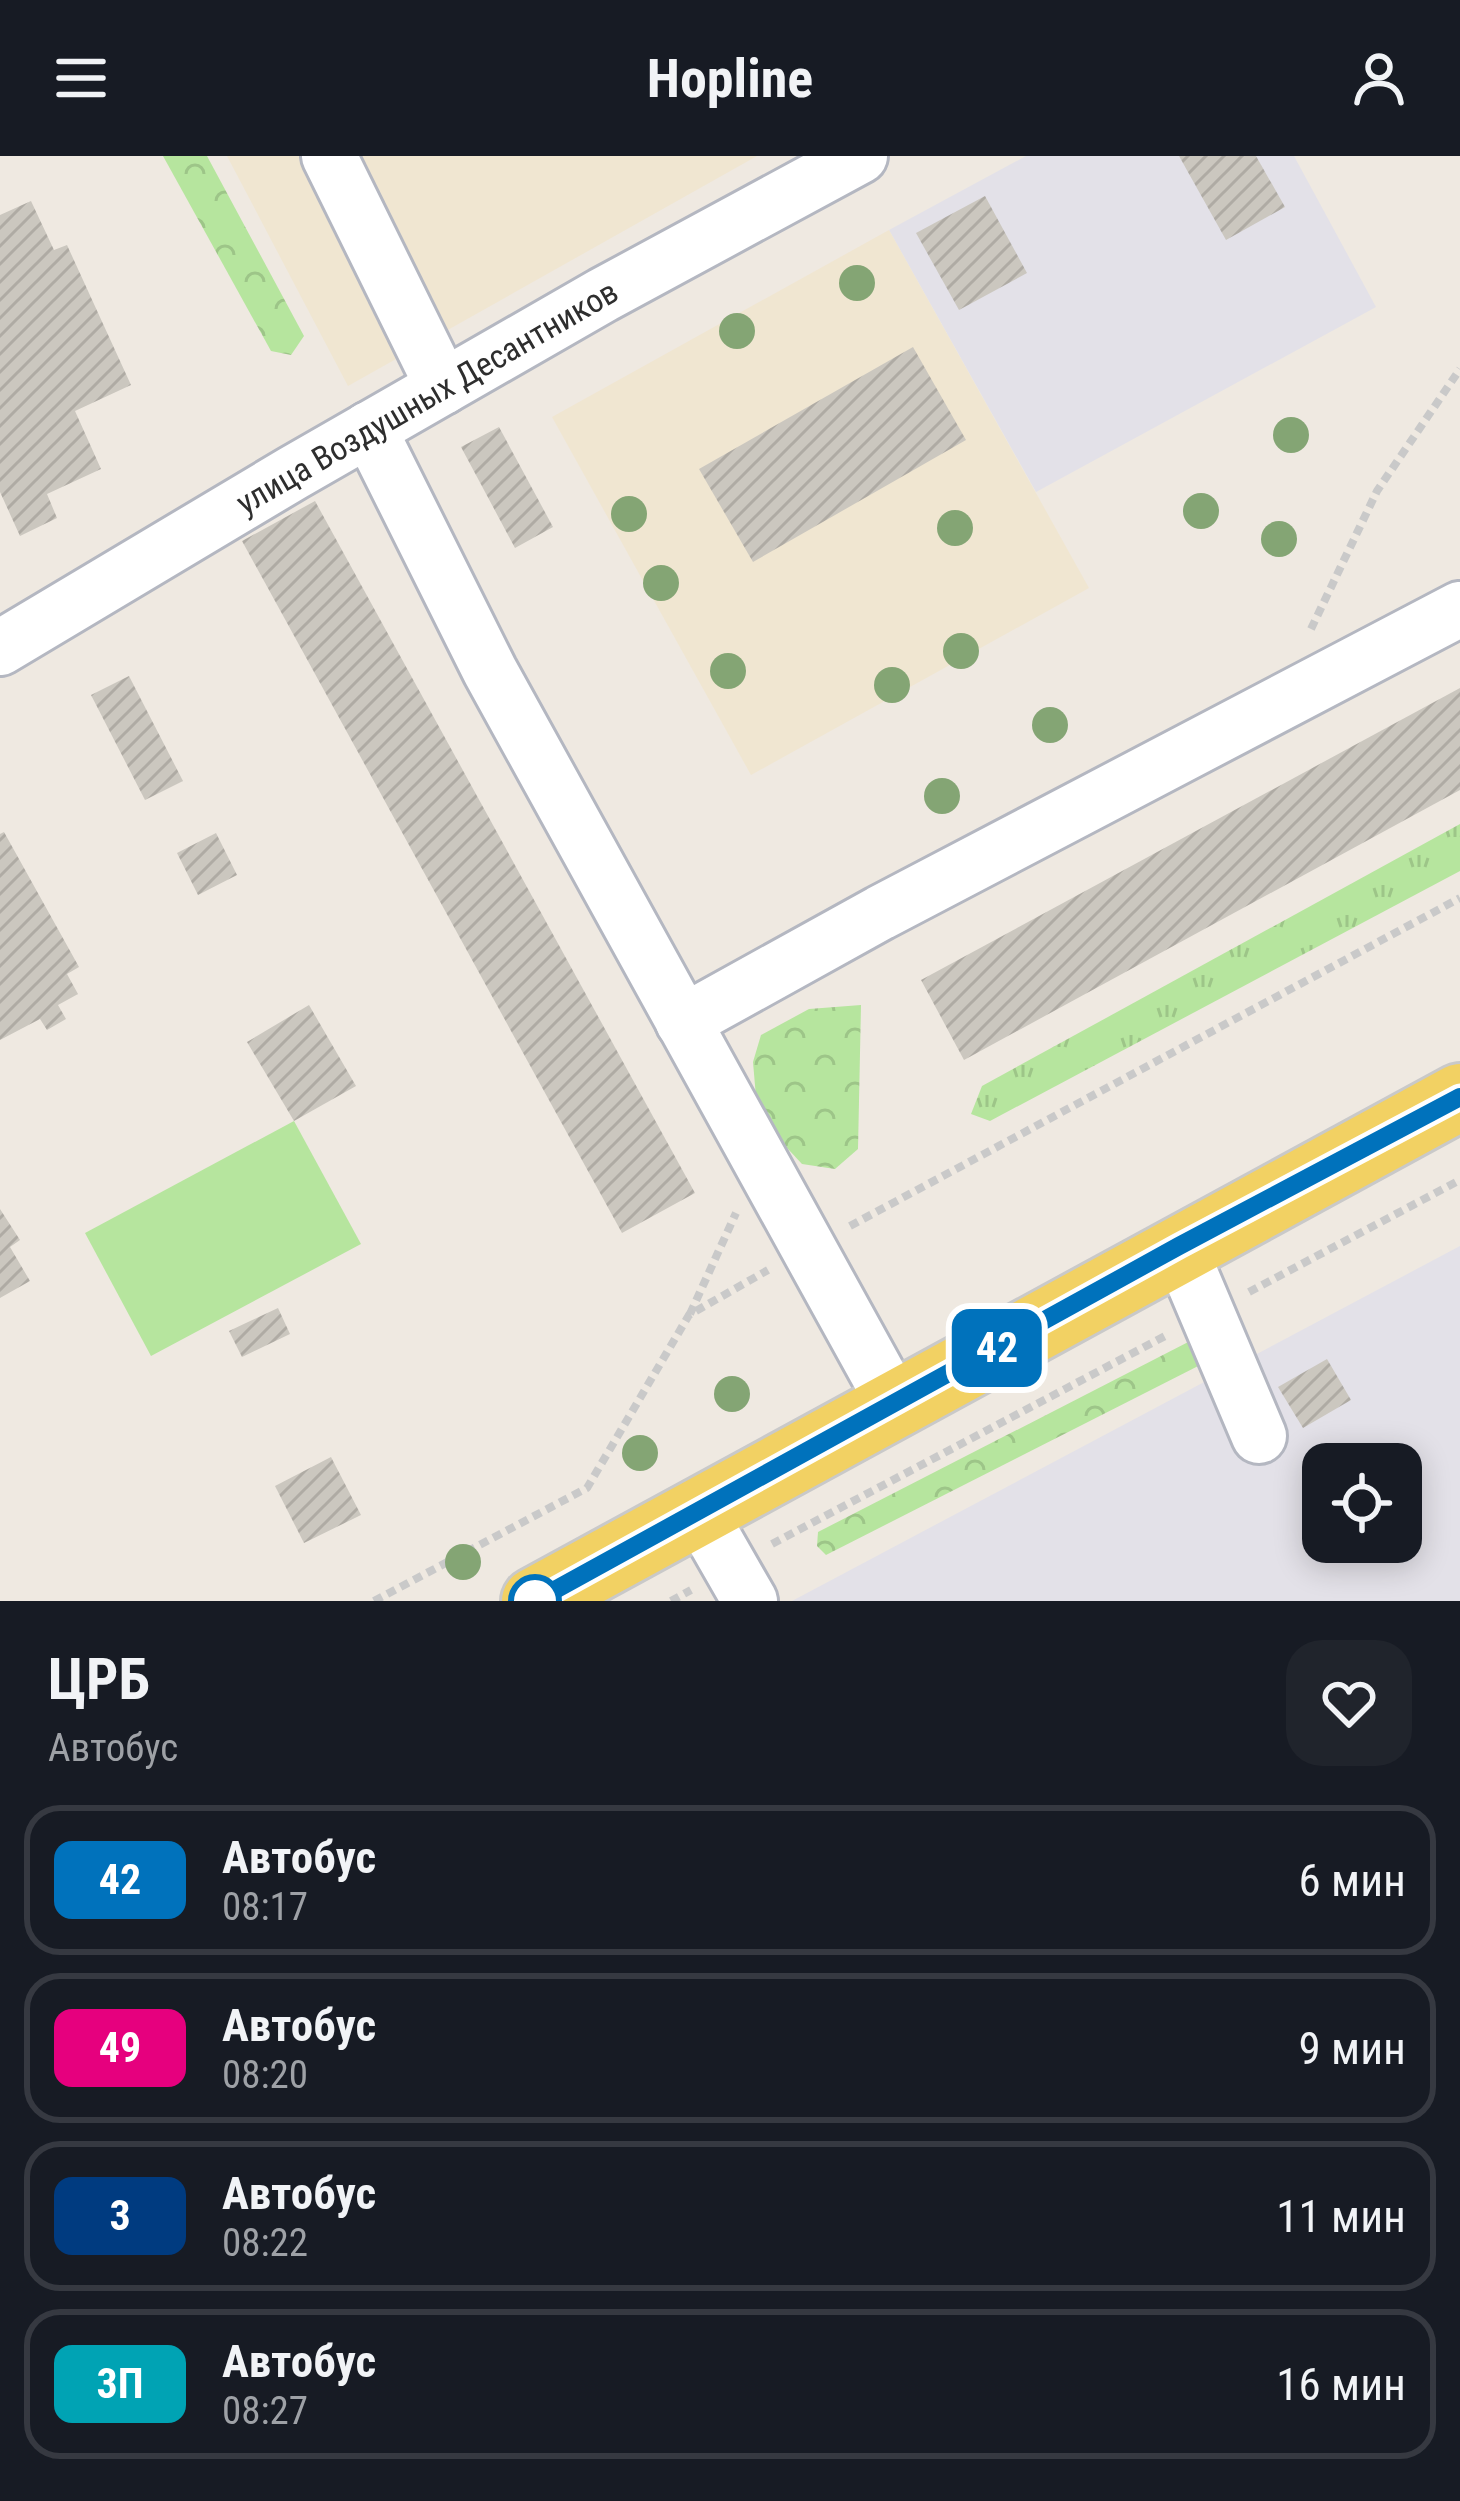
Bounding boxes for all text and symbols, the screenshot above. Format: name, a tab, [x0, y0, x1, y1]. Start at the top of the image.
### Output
icon: menu	[48, 45, 114, 111]
icon: person	[1346, 45, 1412, 111]
text: Hopline	[647, 47, 813, 110]
street label: улица Воздушных Десантников	[229, 272, 625, 522]
line badge: 42	[943, 1309, 1051, 1387]
text: 42	[976, 1323, 1018, 1372]
map controls	[1302, 1443, 1422, 1563]
button: locate	[1302, 1443, 1422, 1563]
unlabelled marker	[510, 1576, 560, 1626]
button: heart	[1286, 1640, 1412, 1766]
text: ЦРБ	[48, 1646, 150, 1713]
text: Автобус	[48, 1725, 178, 1771]
text: Автобус	[222, 1831, 376, 1884]
text: 6 мин	[1299, 1854, 1406, 1907]
text: 42	[99, 1855, 141, 1904]
text: 08:17	[222, 1884, 308, 1930]
text: Автобус	[222, 1999, 376, 2052]
text: 9 мин	[1299, 2022, 1406, 2075]
text: 49	[99, 2023, 141, 2072]
text: 08:20	[222, 2052, 308, 2098]
text: Автобус	[222, 2167, 376, 2220]
text: 11 мин	[1276, 2190, 1406, 2243]
text: 3	[109, 2191, 131, 2240]
text: 08:22	[222, 2220, 308, 2266]
text: Автобус	[222, 2335, 376, 2388]
text: 16 мин	[1276, 2358, 1406, 2411]
text: 3П	[96, 2359, 144, 2408]
text: 08:27	[222, 2388, 308, 2434]

